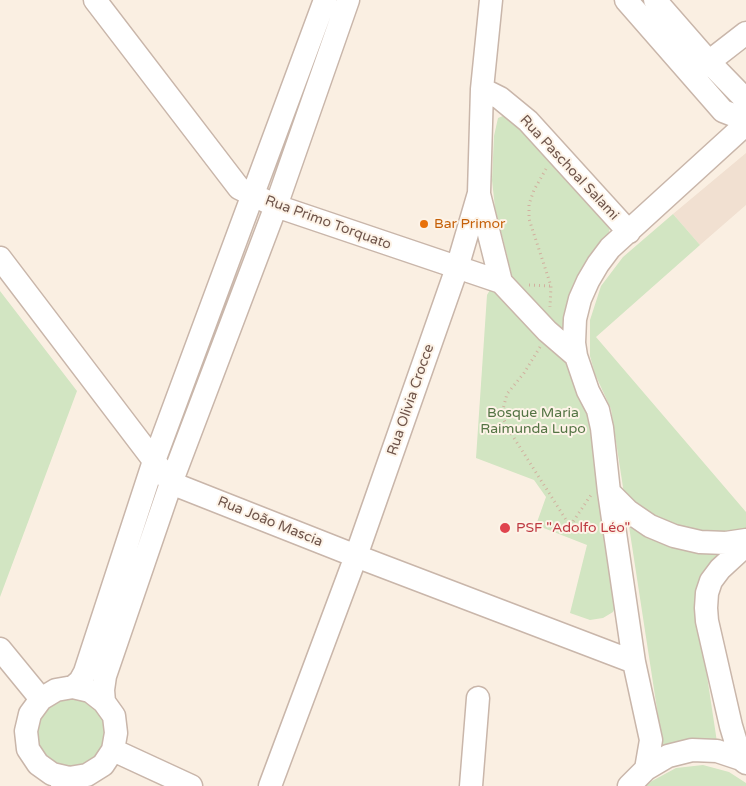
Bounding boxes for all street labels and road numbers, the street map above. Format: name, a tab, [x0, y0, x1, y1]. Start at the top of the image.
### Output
street label: Rua Paschoal Salami	[516, 112, 622, 224]
street label: Rua Primo Torquato	[263, 192, 393, 254]
street label: Rua Olivia Crocce	[384, 342, 438, 458]
street label: Rua João Mascia	[215, 493, 325, 551]

